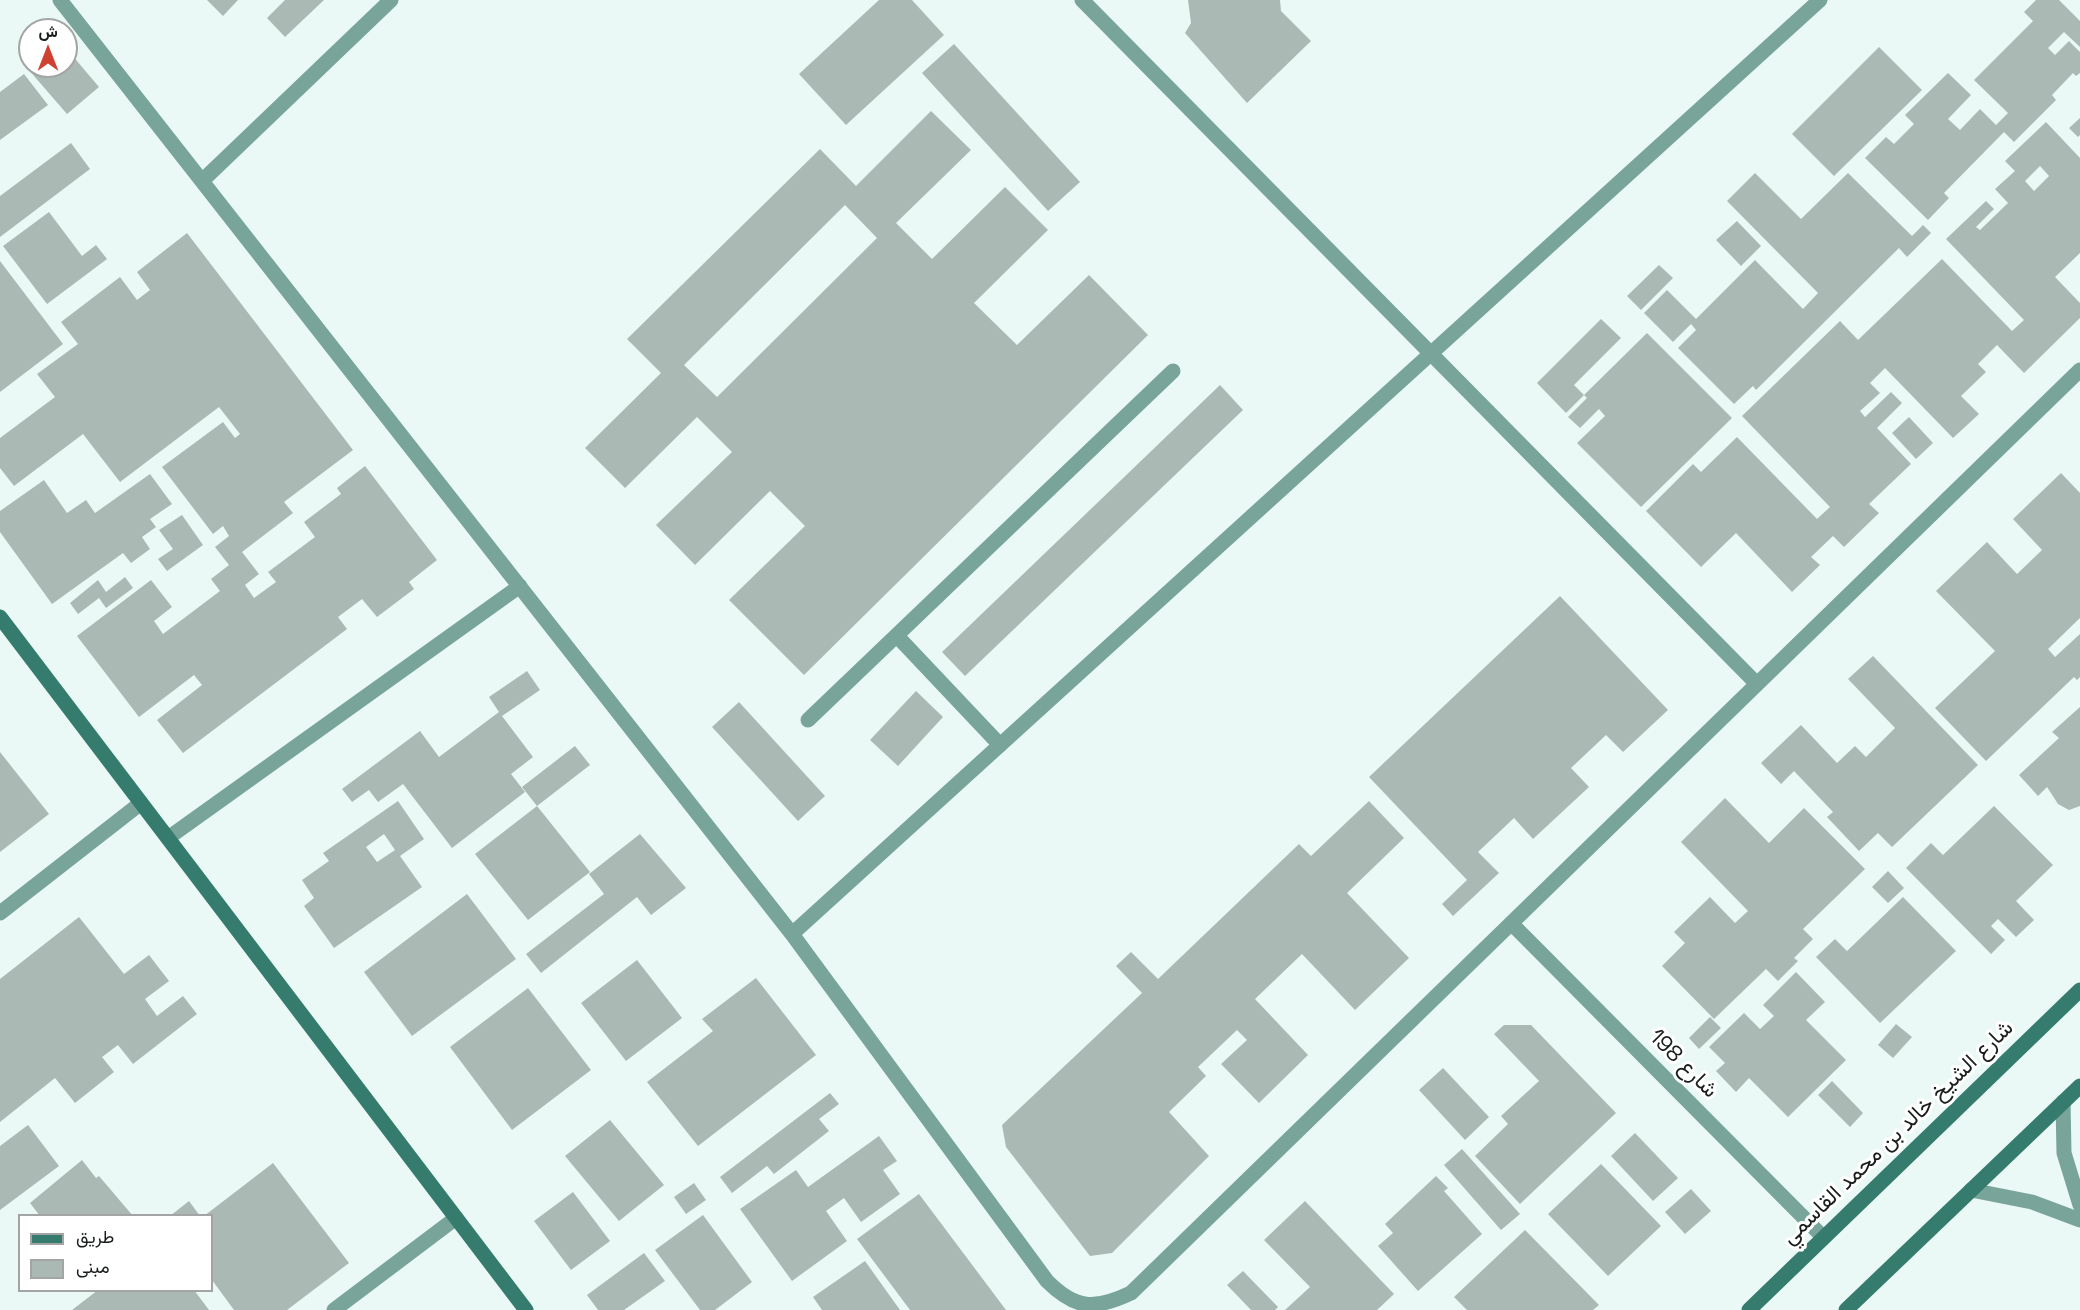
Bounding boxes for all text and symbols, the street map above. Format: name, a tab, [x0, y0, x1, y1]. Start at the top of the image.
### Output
north arrow	[18, 18, 78, 78]
text: ش	[38, 21, 58, 42]
street label: شارع الشيخ خالد بن محمد القاسمي	[1777, 1015, 2019, 1251]
street label: شارع 198	[1643, 1024, 1723, 1104]
legend	[18, 1214, 213, 1292]
text: طريق	[76, 1225, 114, 1248]
text: مبنى	[76, 1255, 110, 1278]

